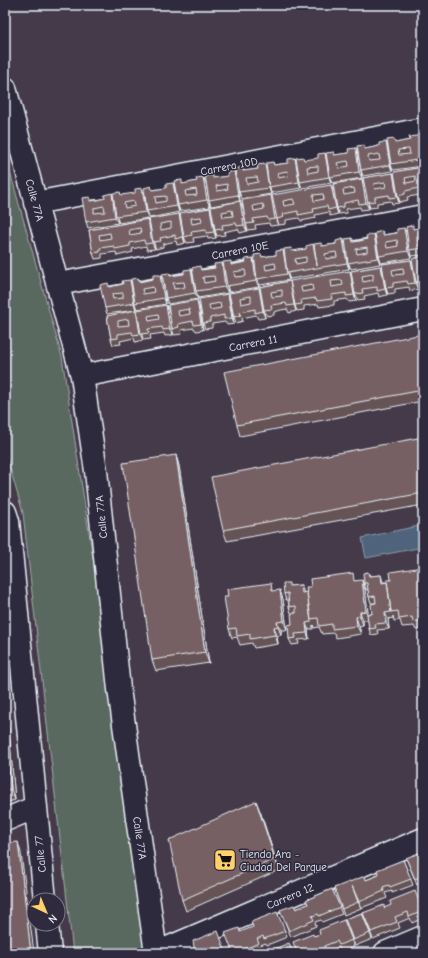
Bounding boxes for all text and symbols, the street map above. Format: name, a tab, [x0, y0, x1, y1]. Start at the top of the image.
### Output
street label: Carrera 10D	[199, 155, 259, 178]
street label: Calle 77A	[23, 178, 47, 223]
street label: Carrera 10E	[211, 239, 270, 262]
street label: Carrera 11	[228, 332, 278, 355]
street label: Calle 77A	[93, 494, 110, 539]
street label: Calle 77A	[130, 816, 149, 861]
street label: Calle 77	[32, 835, 49, 873]
supermarket icon: Tienda Ara - Ciudad Del Parque	[212, 847, 238, 873]
place label: Tienda Ara - Ciudad Del Parque	[240, 848, 327, 874]
street label: Carrera 12	[265, 881, 316, 912]
north arrow	[26, 892, 66, 932]
text: N	[45, 912, 60, 926]

